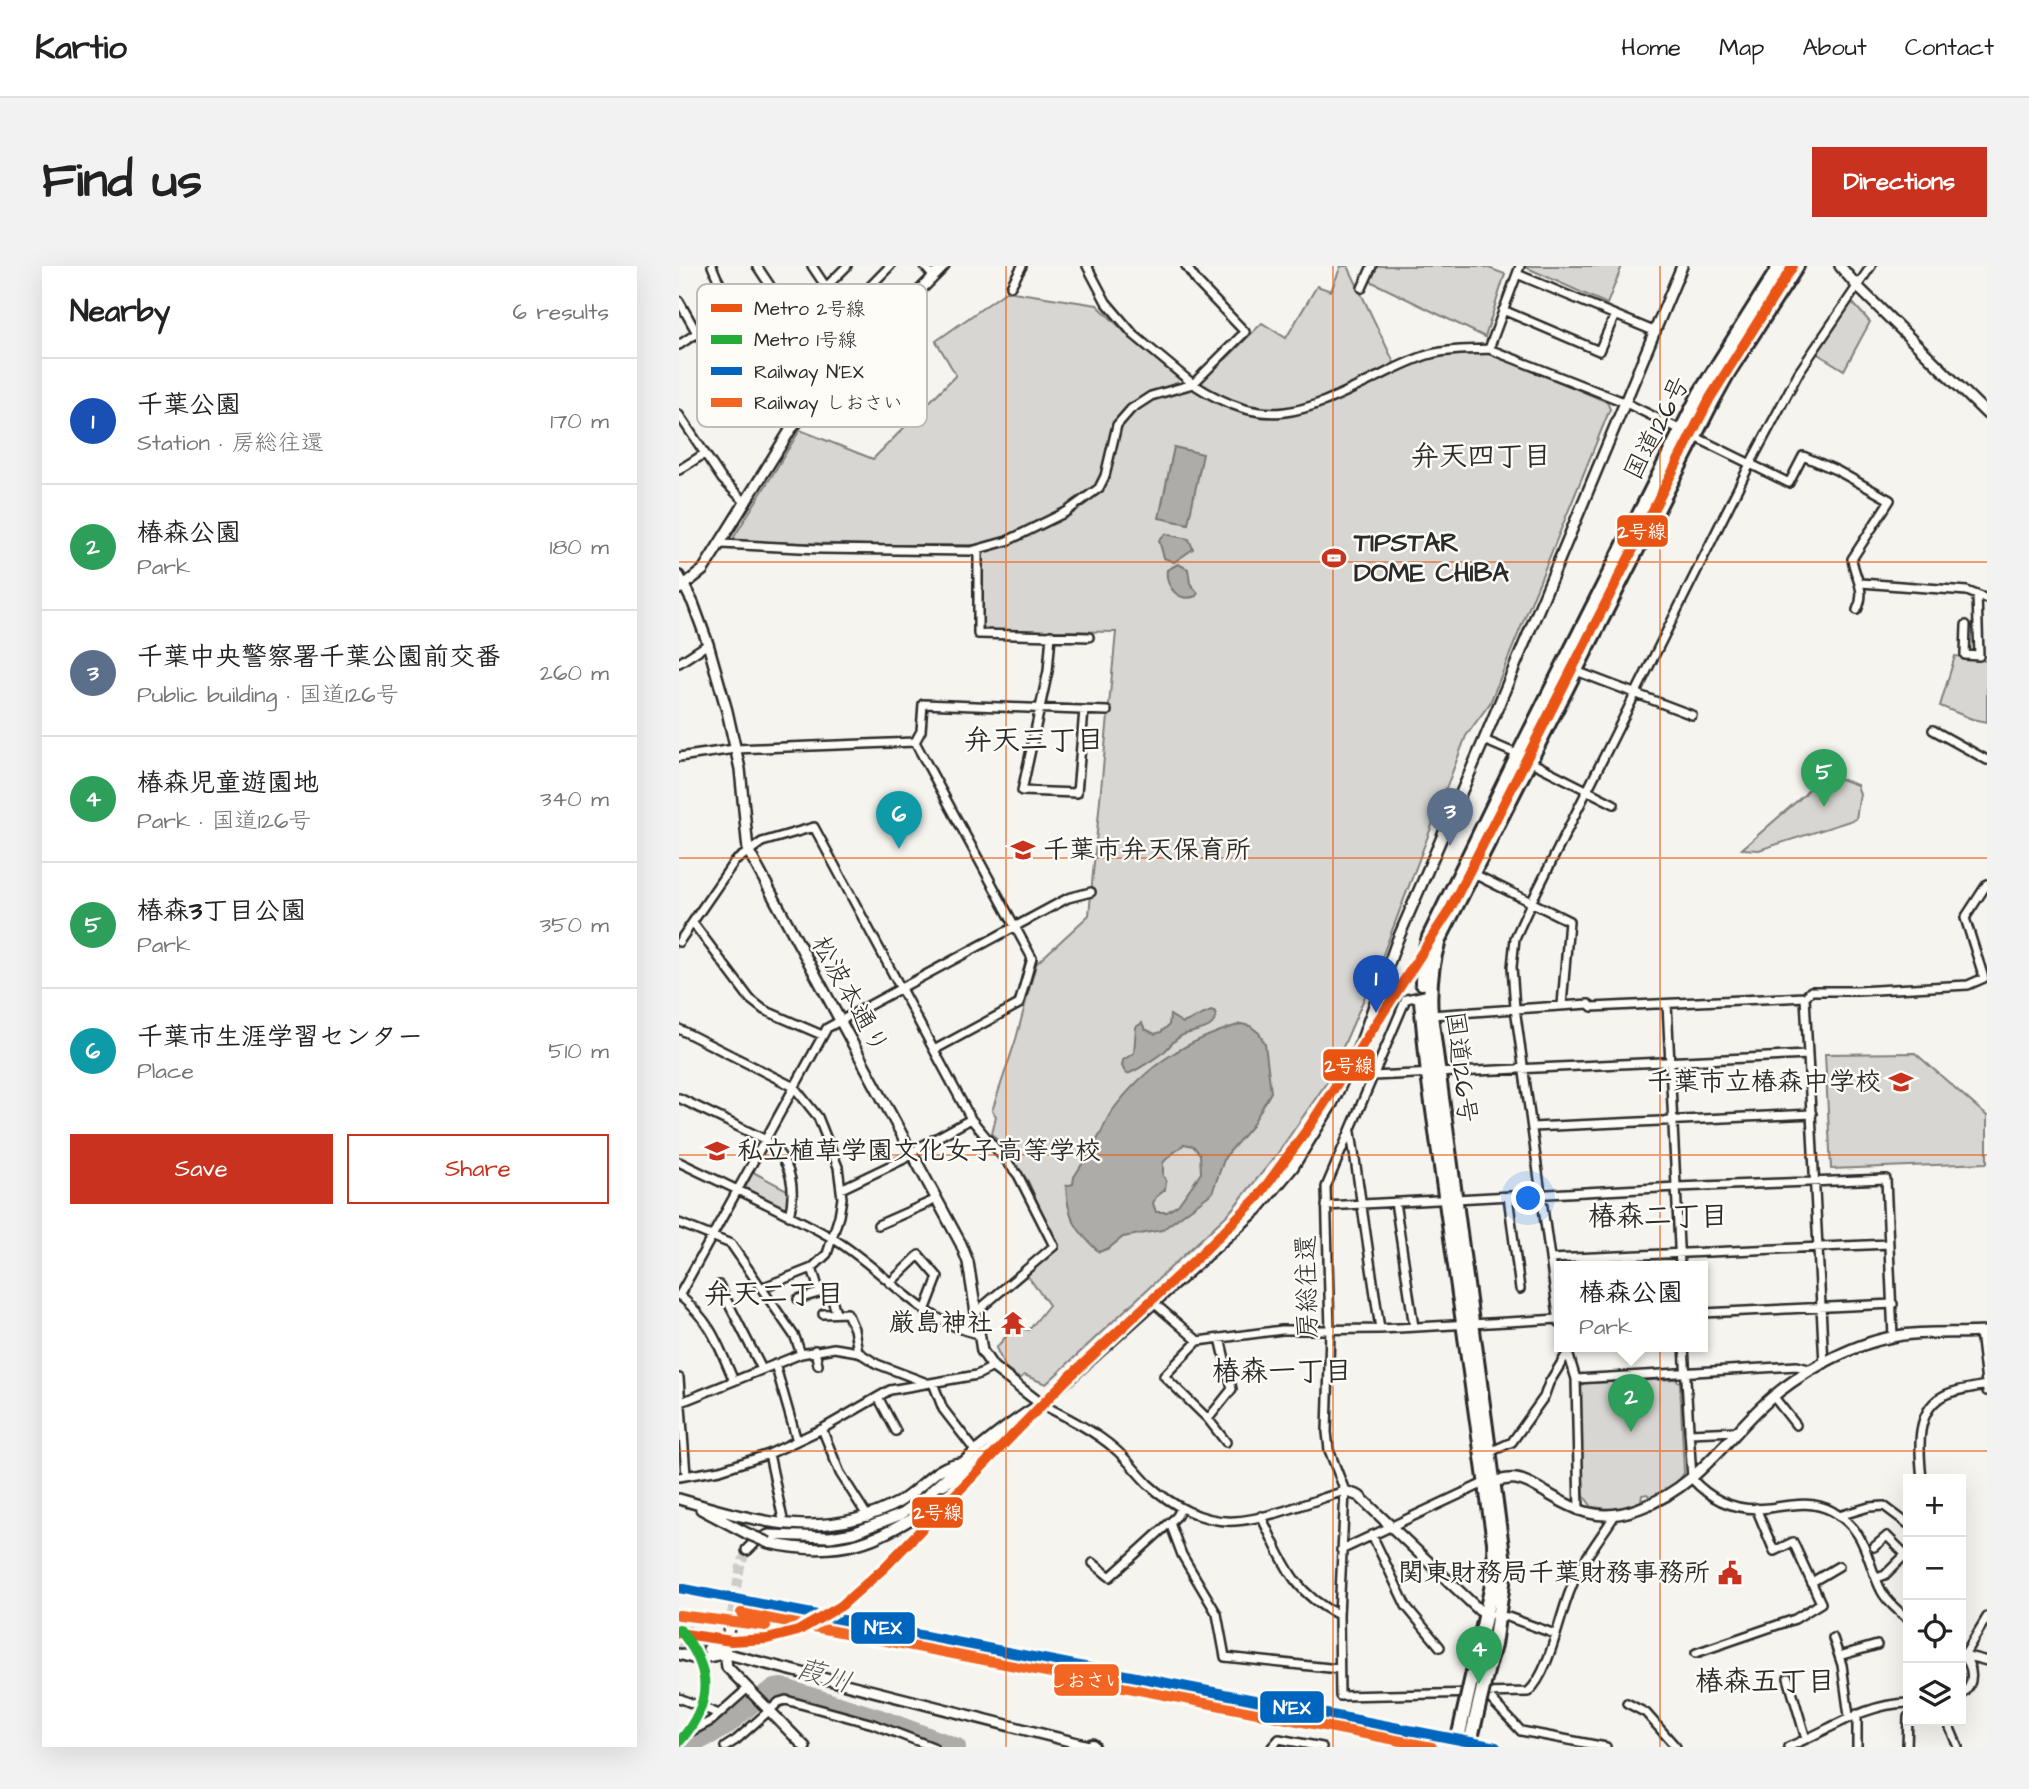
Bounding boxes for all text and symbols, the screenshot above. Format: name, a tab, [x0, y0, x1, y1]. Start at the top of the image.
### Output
text: Kartio	[35, 25, 127, 71]
text: Home	[1621, 31, 1681, 65]
text: Map	[1719, 31, 1764, 65]
text: About	[1802, 31, 1867, 65]
text: Contact	[1905, 31, 1994, 65]
button: Directions	[1812, 147, 1987, 217]
text: Find us	[42, 148, 202, 216]
legend	[697, 284, 927, 427]
text: Nearby	[70, 291, 170, 333]
text: 6 results	[513, 296, 609, 328]
text: Metro 2号線	[754, 296, 865, 323]
text: Metro 1号線	[754, 327, 857, 354]
text: Railway N'EX	[754, 359, 864, 387]
street label: 国道126号	[1615, 370, 1699, 486]
text: 千葉公園	[137, 387, 241, 423]
text: Railway しおさい	[754, 390, 902, 418]
text: 1	[92, 405, 94, 437]
text: 170 m	[550, 405, 609, 437]
text: Station · 房総往還	[137, 427, 324, 459]
district label: 弁天四丁目	[1411, 437, 1551, 476]
line badge: 2号線	[1616, 514, 1669, 548]
text: 椿森公園	[137, 515, 241, 551]
text: 2号線	[1617, 519, 1666, 546]
place label: TIPSTAR DOME CHIBA	[1353, 525, 1509, 591]
text: 2	[86, 531, 100, 563]
text: 180 m	[550, 531, 609, 563]
sports icon: TIPSTAR DOME CHIBA	[1320, 544, 1348, 572]
text: Park	[137, 551, 190, 583]
text: 千葉中央警察署千葉公園前交番	[137, 639, 501, 675]
text: 3	[87, 657, 99, 689]
text: 260 m	[540, 657, 609, 689]
text: Public building · 国道126号	[137, 679, 399, 711]
district label: 弁天三丁目	[964, 721, 1104, 760]
pin: 5	[1801, 749, 1847, 807]
text: 椿森児童遊園地	[137, 765, 319, 801]
text: 4	[85, 783, 101, 815]
text: 340 m	[540, 783, 609, 815]
pin: 3	[1427, 788, 1473, 846]
pin: 6	[876, 791, 922, 849]
text: Park · 国道126号	[137, 805, 311, 837]
place label: 千葉市弁天保育所	[1043, 832, 1251, 868]
school or university icon: 千葉市弁天保育所	[1009, 836, 1037, 864]
text: 椿森3丁目公園	[137, 893, 306, 929]
text: 5	[85, 909, 101, 941]
text: 350 m	[539, 909, 609, 941]
text: Park	[137, 929, 190, 961]
street label: 松波本通り	[803, 929, 897, 1061]
pin: 1	[1353, 955, 1399, 1013]
street label: 国道126号	[1436, 1009, 1486, 1125]
text: 千葉市生涯学習センター	[137, 1019, 423, 1055]
text: 6	[86, 1035, 100, 1067]
text: 510 m	[548, 1035, 609, 1067]
line badge: 2号線	[1322, 1048, 1376, 1082]
text: 2号線	[1324, 1053, 1373, 1080]
text: Place	[137, 1055, 194, 1087]
place label: 千葉市立椿森中学校	[1647, 1064, 1881, 1100]
school or university icon: 千葉市立椿森中学校	[1887, 1068, 1915, 1096]
place label: 私立植草学園文化女子高等学校	[737, 1133, 1101, 1169]
button: Save	[70, 1134, 333, 1204]
button: Share	[347, 1134, 609, 1204]
school or university icon: 私立植草学園文化女子高等学校	[703, 1137, 731, 1165]
your location	[1511, 1181, 1545, 1215]
district label: 椿森二丁目	[1588, 1197, 1728, 1236]
street label: 房総往還	[1288, 1235, 1326, 1339]
popup	[1554, 1261, 1708, 1352]
district label: 弁天二丁目	[704, 1275, 844, 1314]
text: 椿森公園	[1579, 1275, 1683, 1311]
place label: 厳島神社	[889, 1305, 993, 1341]
temple icon: 厳島神社	[999, 1309, 1027, 1337]
text: Park	[1579, 1311, 1632, 1343]
district label: 椿森一丁目	[1212, 1352, 1352, 1391]
pin: 2	[1608, 1374, 1654, 1432]
map controls	[1903, 1474, 1966, 1726]
button: +	[1903, 1474, 1966, 1537]
line badge: 2号線	[911, 1496, 964, 1529]
text: 2号線	[913, 1500, 962, 1527]
button: −	[1903, 1537, 1966, 1600]
place label: 関東財務局千葉財務事務所	[1398, 1555, 1710, 1591]
public building icon: 関東財務局千葉財務事務所	[1716, 1559, 1744, 1587]
button: locate	[1903, 1600, 1966, 1663]
line badge: N'EX	[850, 1611, 916, 1645]
text: N'EX	[864, 1615, 902, 1642]
pin: 4	[1456, 1626, 1502, 1684]
water label: 葭川	[792, 1649, 856, 1703]
district label: 椿森五丁目	[1695, 1662, 1835, 1701]
line badge: しおさい	[1053, 1663, 1120, 1697]
button: layers	[1903, 1663, 1966, 1726]
text: しおさい	[1048, 1668, 1124, 1695]
line badge: N'EX	[1259, 1690, 1325, 1724]
text: N'EX	[1273, 1695, 1311, 1722]

